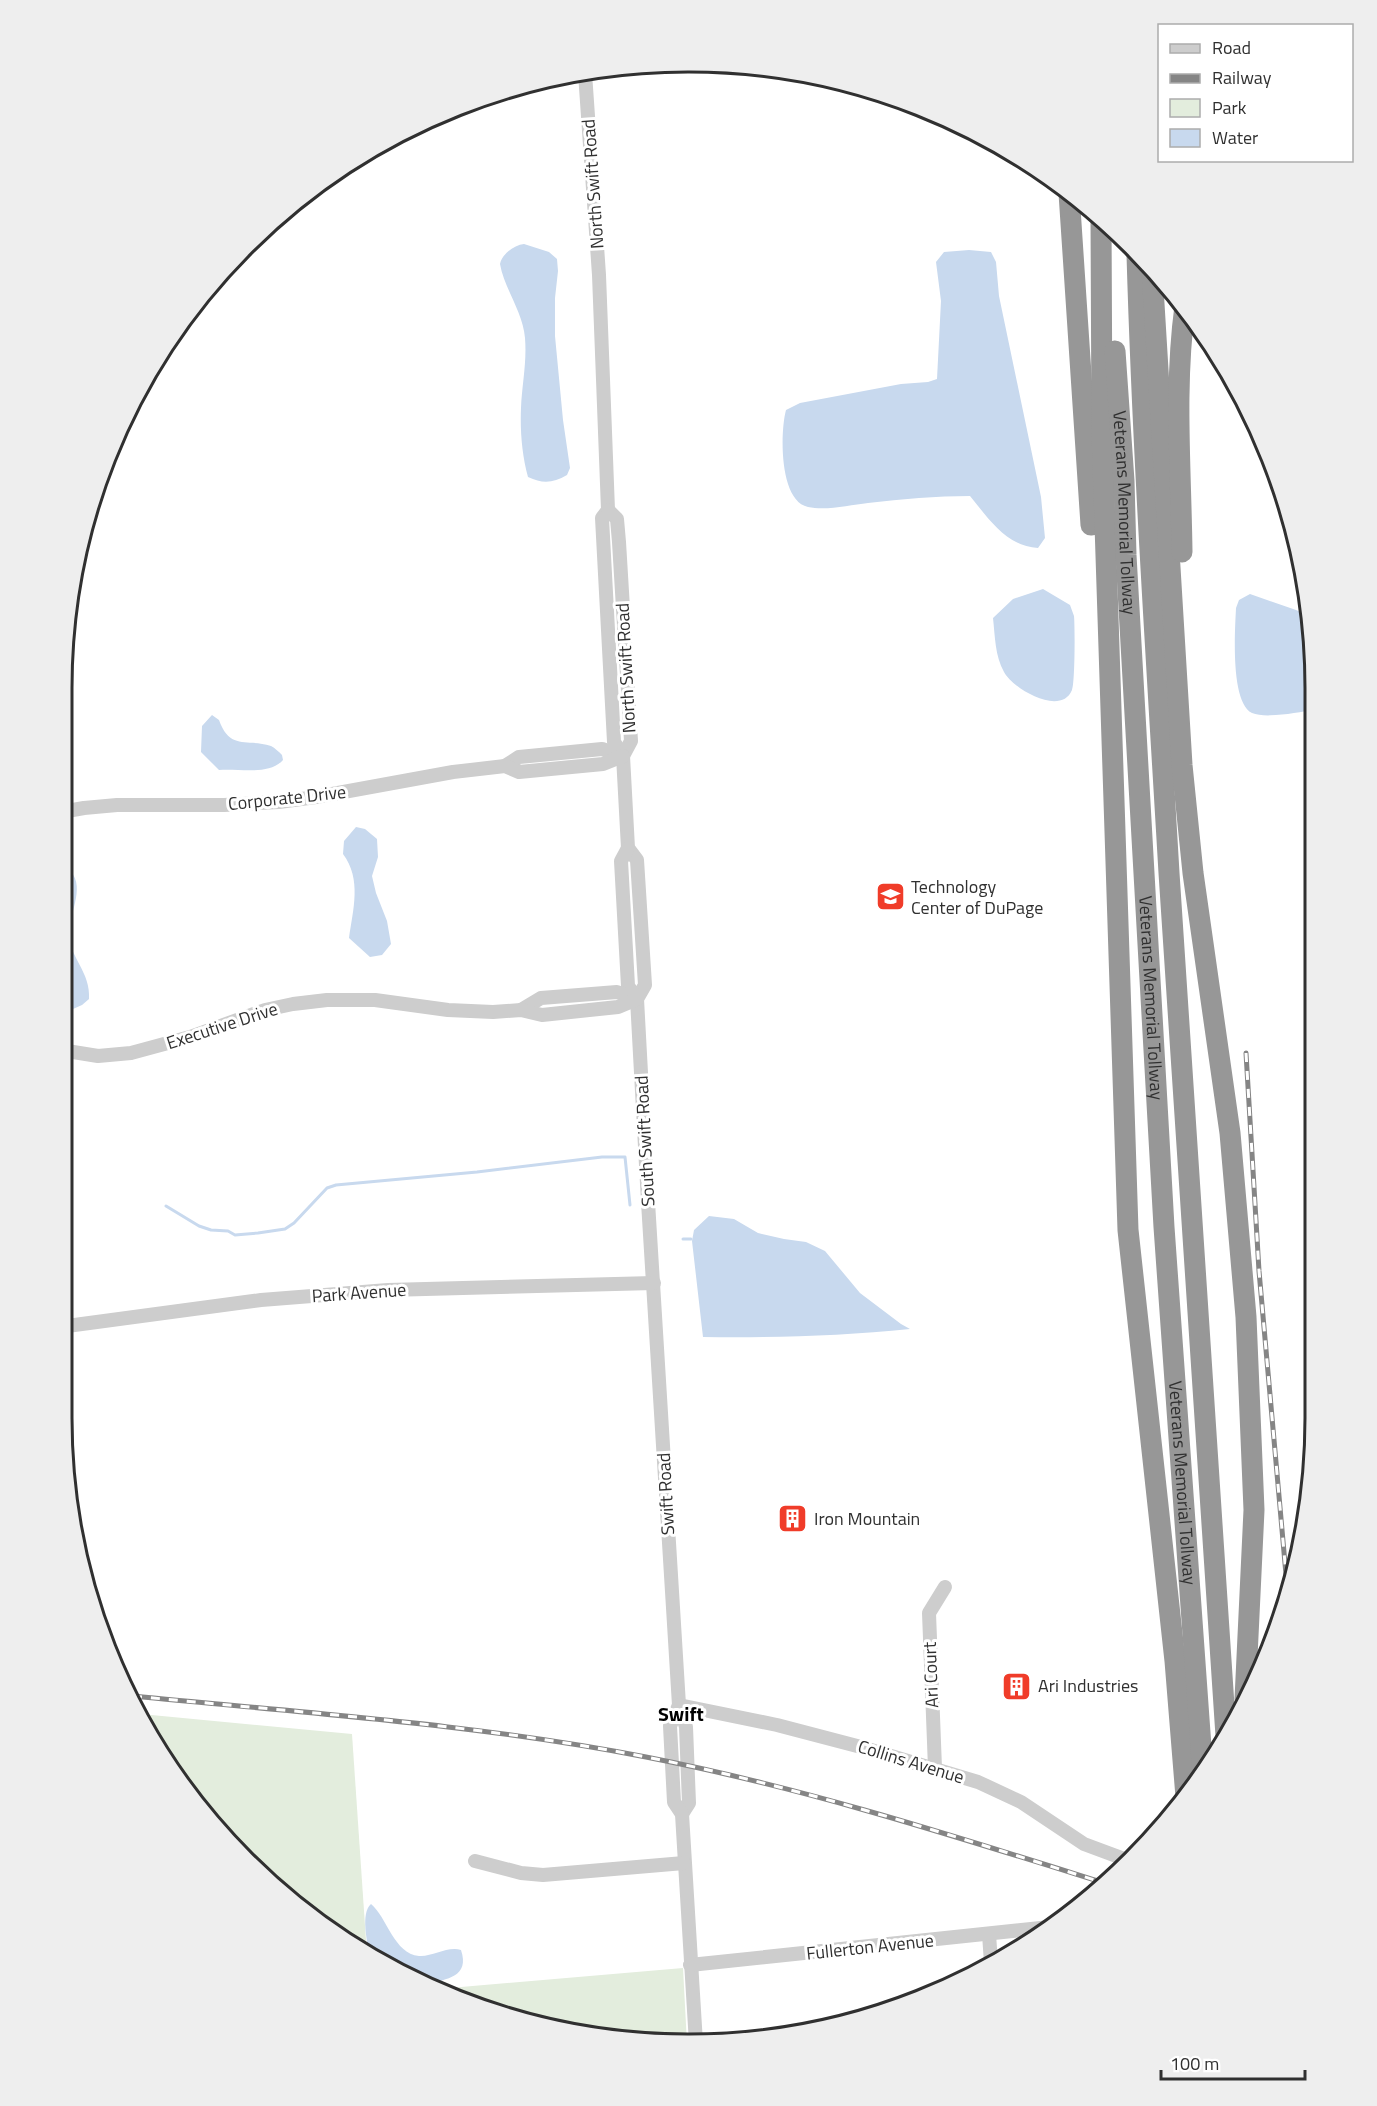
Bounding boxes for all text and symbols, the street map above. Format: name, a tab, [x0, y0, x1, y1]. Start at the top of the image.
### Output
legend	[1158, 24, 1353, 162]
text: Road	[1212, 34, 1251, 61]
text: Railway	[1212, 64, 1272, 91]
text: Park	[1212, 94, 1247, 121]
street label: North Swift Road	[574, 118, 611, 250]
text: Water	[1212, 124, 1258, 151]
street label: Veterans Memorial Tollway	[1106, 410, 1143, 616]
street label: North Swift Road	[609, 602, 642, 734]
street label: Corporate Drive	[227, 778, 347, 817]
place label: Technology Center of DuPage	[911, 873, 1043, 921]
school or university icon: Technology Center of DuPage	[874, 881, 906, 913]
street label: Veterans Memorial Tollway	[1132, 895, 1171, 1101]
street label: Executive Drive	[163, 995, 281, 1056]
street label: South Swift Road	[628, 1075, 661, 1207]
street label: Park Avenue	[311, 1276, 407, 1309]
street label: Veterans Memorial Tollway	[1162, 1380, 1203, 1586]
street label: Swift Road	[650, 1452, 681, 1536]
building icon: Iron Mountain	[777, 1503, 809, 1535]
place label: Iron Mountain	[814, 1505, 920, 1532]
street label: Ari Court	[916, 1641, 945, 1709]
building icon: Ari Industries	[1001, 1670, 1033, 1702]
place label: Ari Industries	[1038, 1672, 1138, 1699]
district label: Swift	[658, 1698, 704, 1729]
street label: Collins Avenue	[855, 1733, 968, 1790]
street label: Fullerton Avenue	[805, 1926, 935, 1967]
scale bar	[1161, 2043, 1305, 2081]
text: 100 m	[1170, 2050, 1219, 2077]

